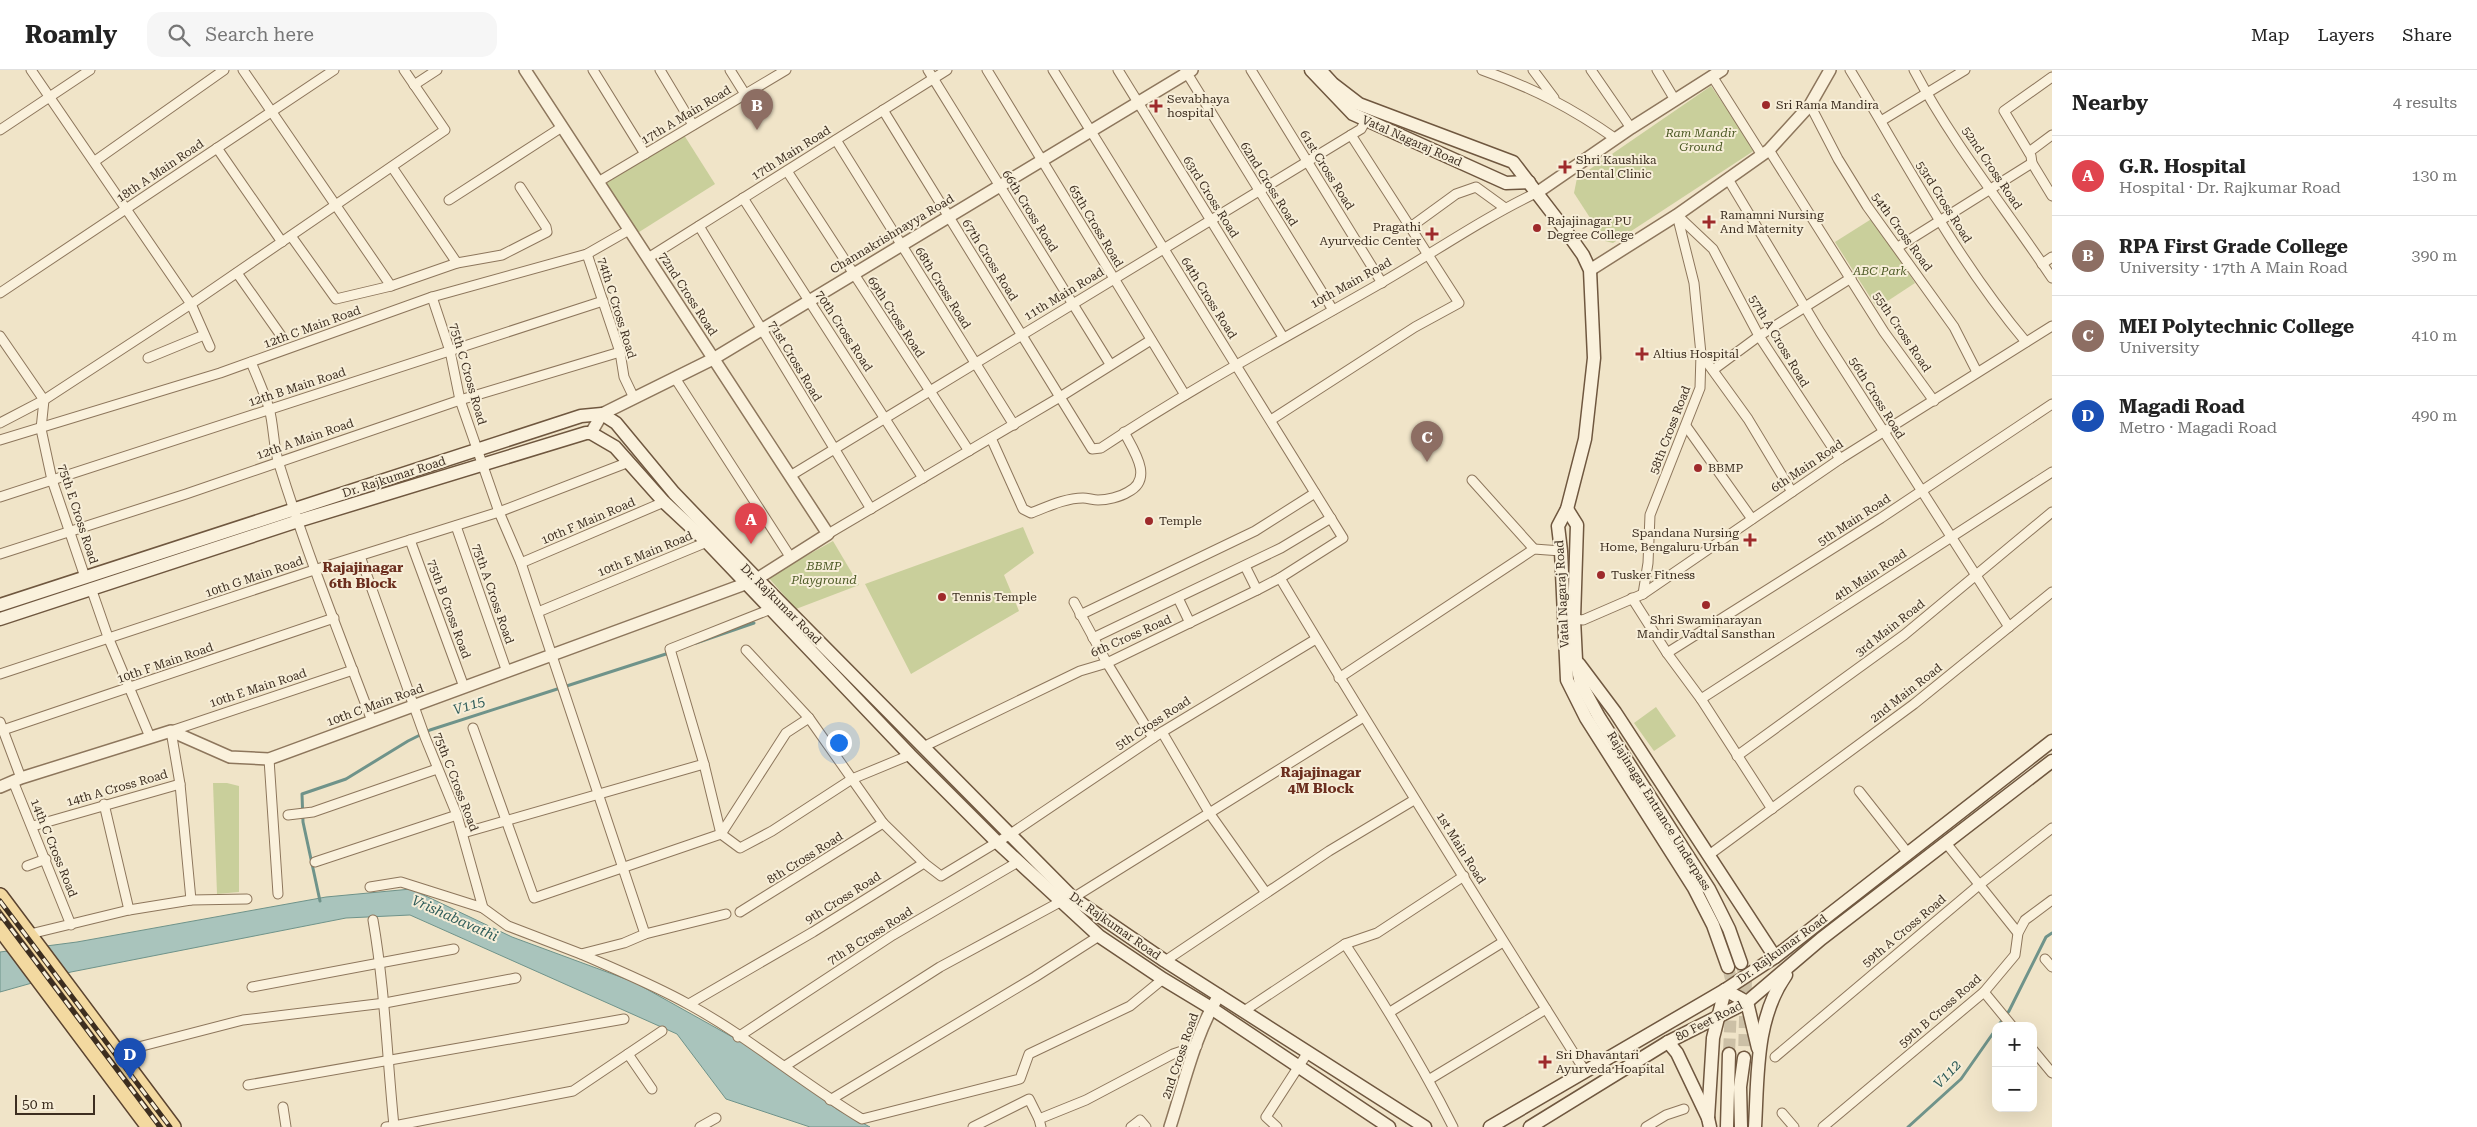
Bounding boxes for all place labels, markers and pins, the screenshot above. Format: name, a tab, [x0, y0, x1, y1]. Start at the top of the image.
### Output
pin: B	[741, 89, 773, 130]
place label: Sevabhaya hospital	[1167, 92, 1230, 120]
place label: Sri Rama Mandira	[1776, 98, 1879, 112]
marker: Sevabhaya hospital	[1149, 99, 1163, 113]
marker: Sri Rama Mandira	[1760, 99, 1772, 111]
place label: Shri Kaushika Dental Clinic	[1576, 153, 1657, 181]
marker: Shri Kaushika Dental Clinic	[1558, 160, 1572, 174]
place label: Ramamni Nursing And Maternity	[1720, 208, 1824, 236]
place label: Rajajinagar PU Degree College	[1547, 214, 1634, 242]
marker: Ramamni Nursing And Maternity	[1702, 215, 1716, 229]
place label: Pragathi Ayurvedic Center	[1320, 220, 1421, 248]
marker: Rajajinagar PU Degree College	[1531, 222, 1543, 234]
marker: Pragathi Ayurvedic Center	[1425, 227, 1439, 241]
marker: Altius Hospital	[1635, 347, 1649, 361]
place label: Altius Hospital	[1653, 347, 1739, 361]
pin: C	[1411, 421, 1443, 462]
place label: BBMP	[1708, 461, 1743, 475]
marker: BBMP	[1692, 462, 1704, 474]
pin: A	[735, 503, 767, 544]
place label: Temple	[1159, 514, 1202, 528]
marker: Temple	[1143, 515, 1155, 527]
place label: Spandana Nursing Home, Bengaluru Urban	[1600, 526, 1739, 554]
marker: Spandana Nursing Home, Bengaluru Urban	[1743, 533, 1757, 547]
place label: Tusker Fitness	[1611, 568, 1695, 582]
marker: Tusker Fitness	[1595, 569, 1607, 581]
place label: Tennis Temple	[952, 590, 1037, 604]
marker: Tennis Temple	[936, 591, 948, 603]
marker: Shri Swaminarayan Mandir Vadtal Sansthan	[1700, 599, 1712, 611]
place label: Shri Swaminarayan Mandir Vadtal Sansthan	[1637, 613, 1775, 641]
pin: D	[114, 1038, 146, 1079]
place label: Sri Dhavantari Ayurveda Hoapital	[1556, 1048, 1665, 1076]
marker: Sri Dhavantari Ayurveda Hoapital	[1538, 1055, 1552, 1069]

